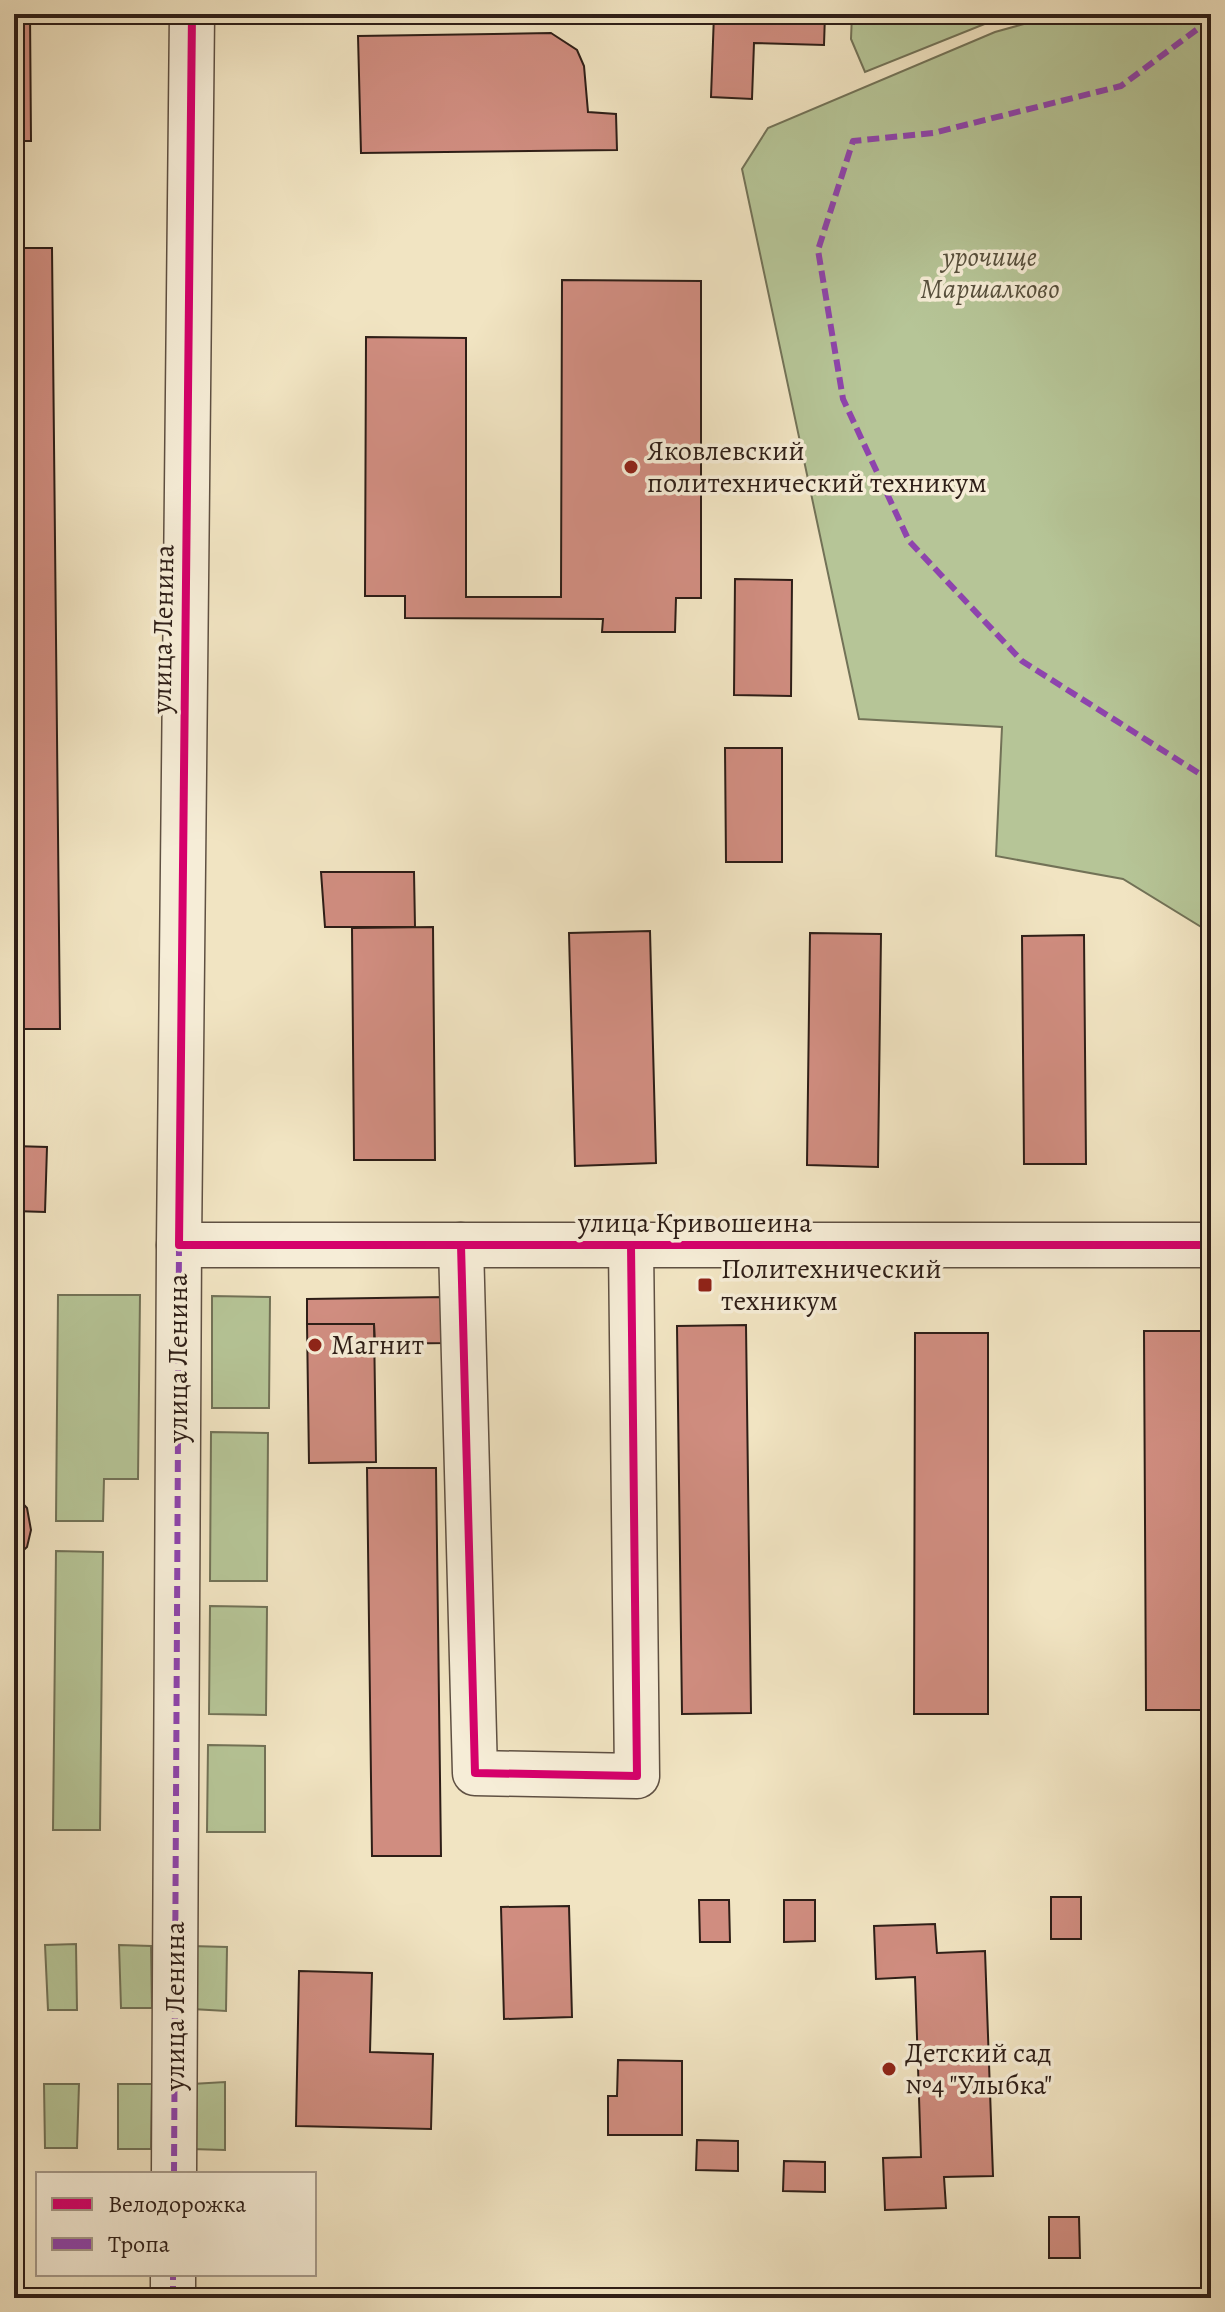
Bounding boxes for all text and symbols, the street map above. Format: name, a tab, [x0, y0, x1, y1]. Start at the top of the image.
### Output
park label: урочище Маршалково	[920, 238, 1060, 308]
place label: Яковлевский политехнический техникум	[647, 432, 987, 502]
marker: Яковлевский политехнический техникум	[622, 458, 640, 476]
street label: улица Ленина	[143, 544, 183, 715]
street label: улица Кривошеина	[577, 1204, 812, 1242]
place label: Политехнический техникум	[721, 1250, 942, 1320]
street label: улица Ленина	[159, 1273, 197, 1444]
marker: Политехнический техникум	[696, 1276, 714, 1294]
place label: Магнит	[331, 1326, 424, 1364]
marker: Магнит	[306, 1336, 324, 1354]
street label: улица Ленина	[156, 1921, 194, 2092]
place label: Детский сад №4 "Улыбка"	[905, 2034, 1052, 2104]
marker: Детский сад №4 "Улыбка"	[880, 2060, 898, 2078]
legend	[36, 2172, 316, 2276]
text: Велодорожка	[108, 2188, 246, 2220]
text: Тропа	[108, 2228, 170, 2260]

